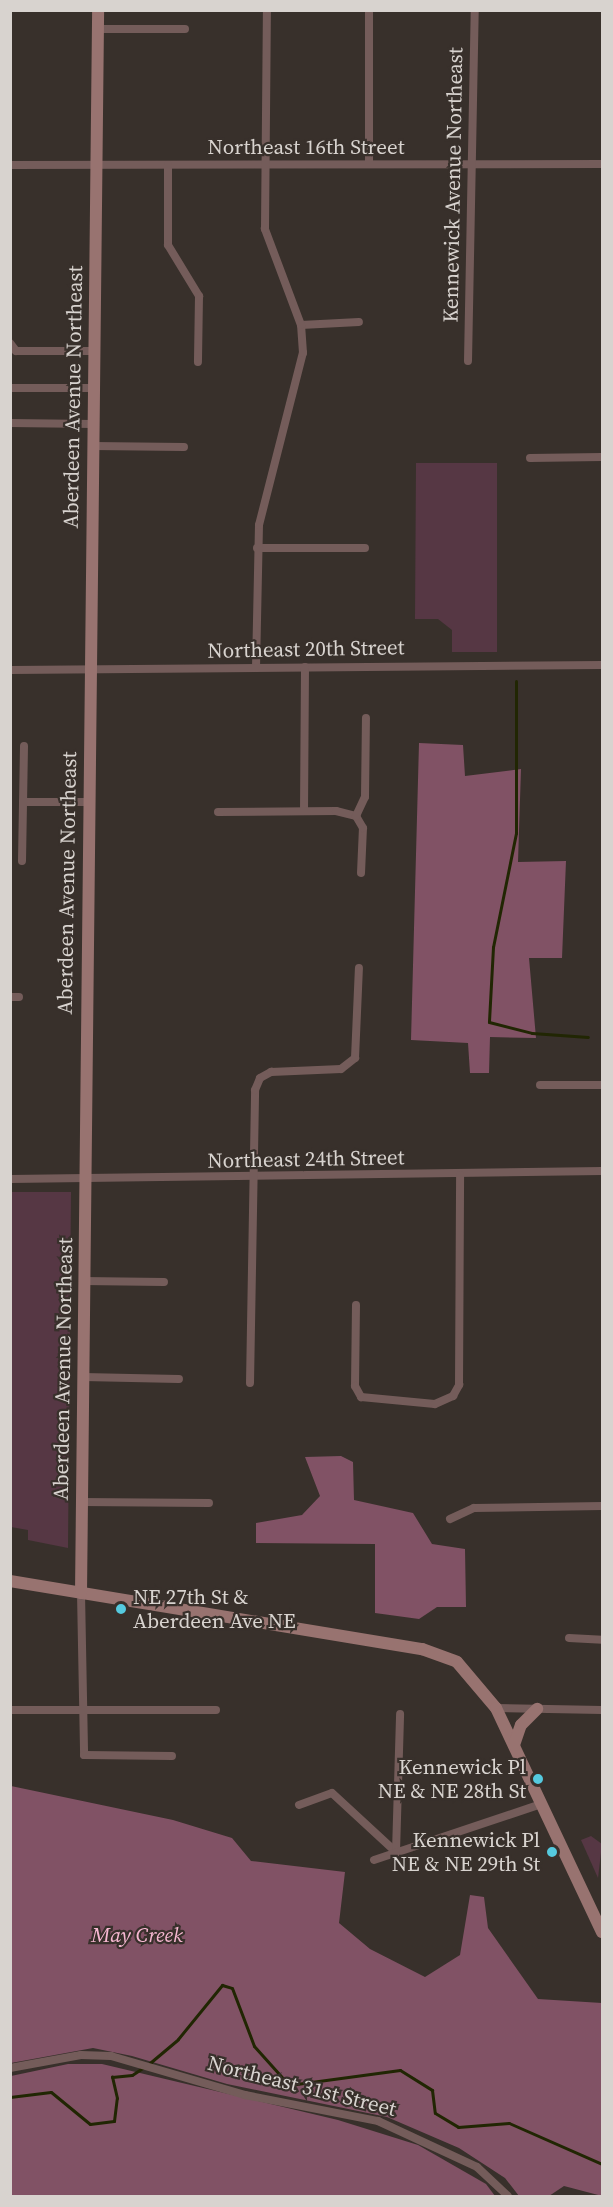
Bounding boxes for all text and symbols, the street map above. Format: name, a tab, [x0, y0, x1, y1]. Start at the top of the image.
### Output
street label: Kennewick Avenue Northeast	[438, 47, 468, 323]
street label: Northeast 16th Street	[207, 134, 405, 160]
street label: Aberdeen Avenue Northeast	[58, 265, 88, 529]
street label: Northeast 20th Street	[207, 635, 405, 663]
street label: Aberdeen Avenue Northeast	[52, 751, 82, 1015]
street label: Northeast 24th Street	[207, 1145, 405, 1173]
street label: Aberdeen Avenue Northeast	[48, 1237, 78, 1501]
place label: NE 27th St & Aberdeen Ave NE	[133, 1584, 296, 1634]
marker: NE 27th St & Aberdeen Ave NE	[114, 1602, 128, 1616]
place label: Kennewick Pl NE & NE 28th St	[378, 1754, 526, 1804]
marker: Kennewick Pl NE & NE 28th St	[531, 1772, 545, 1786]
place label: Kennewick Pl NE & NE 29th St	[392, 1827, 540, 1877]
marker: Kennewick Pl NE & NE 29th St	[545, 1845, 559, 1859]
park label: May Creek	[91, 1922, 183, 1948]
street label: Northeast 31st Street	[205, 2050, 399, 2122]

